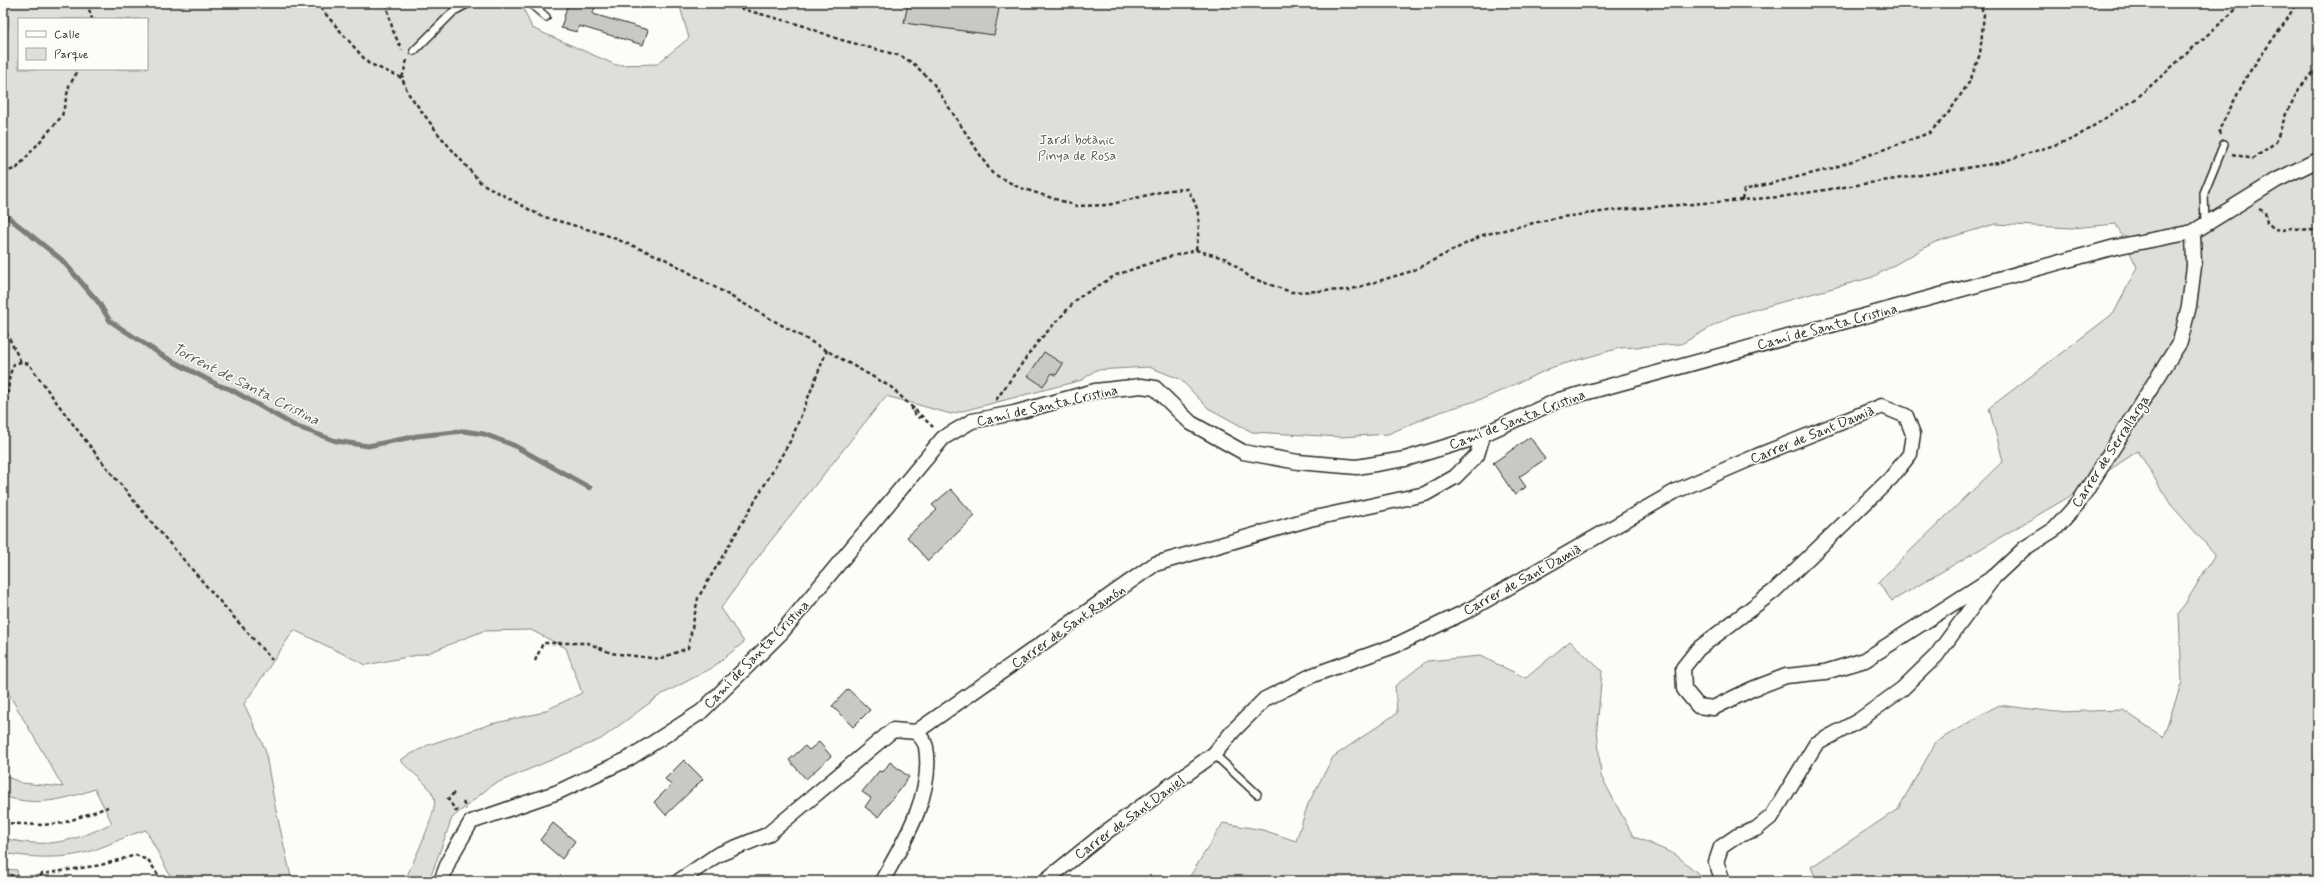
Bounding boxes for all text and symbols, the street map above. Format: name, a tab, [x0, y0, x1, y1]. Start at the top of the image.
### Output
legend	[18, 18, 148, 70]
text: Calle	[54, 27, 80, 43]
text: Parque	[54, 47, 89, 63]
park label: Jardí botànic Pinya de Rosa	[1038, 131, 1116, 165]
street label: Camí de Santa Cristina	[1755, 300, 1899, 354]
water label: Torrent de Santa Cristina	[169, 339, 323, 431]
street label: Camí de Santa Cristina	[975, 381, 1120, 431]
street label: Camí de Santa Cristina	[1447, 386, 1588, 454]
street label: Carrer de Serrallarga	[2068, 392, 2155, 512]
street label: Carrer de Sant Damià	[1748, 402, 1877, 468]
street label: Carrer de Sant Damià	[1460, 540, 1585, 620]
street label: Carrer de Sant Ramón	[1008, 581, 1129, 673]
street label: Camí de Santa Cristina	[700, 596, 813, 713]
street label: Carrer de Sant Daniel	[1071, 772, 1188, 864]

